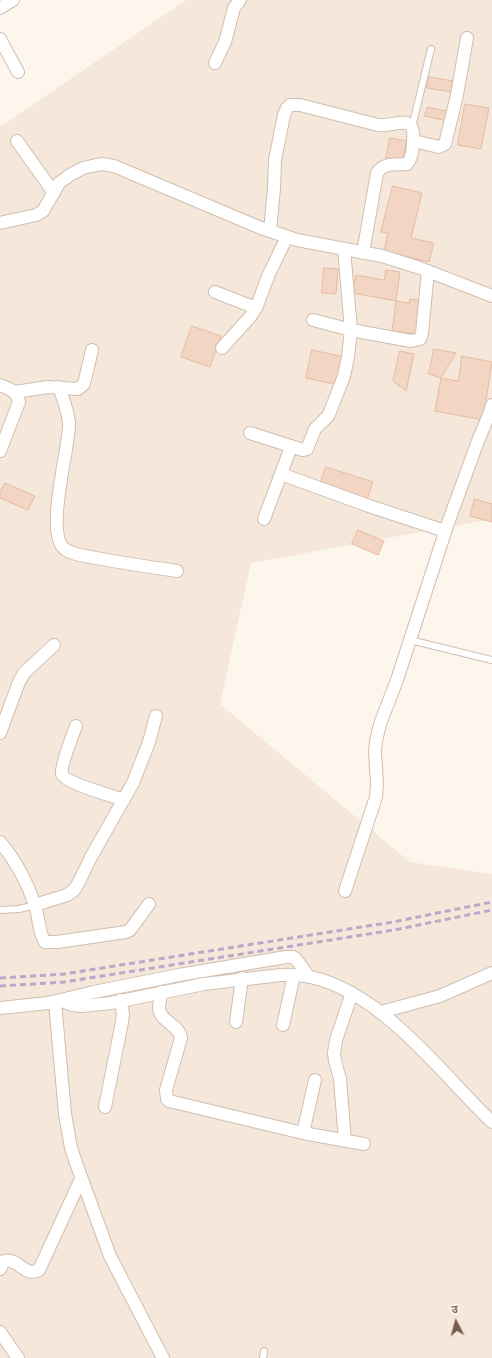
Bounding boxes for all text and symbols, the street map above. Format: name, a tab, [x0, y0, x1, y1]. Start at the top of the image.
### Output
north arrow	[436, 1302, 476, 1342]
text: उ	[451, 1303, 459, 1316]

